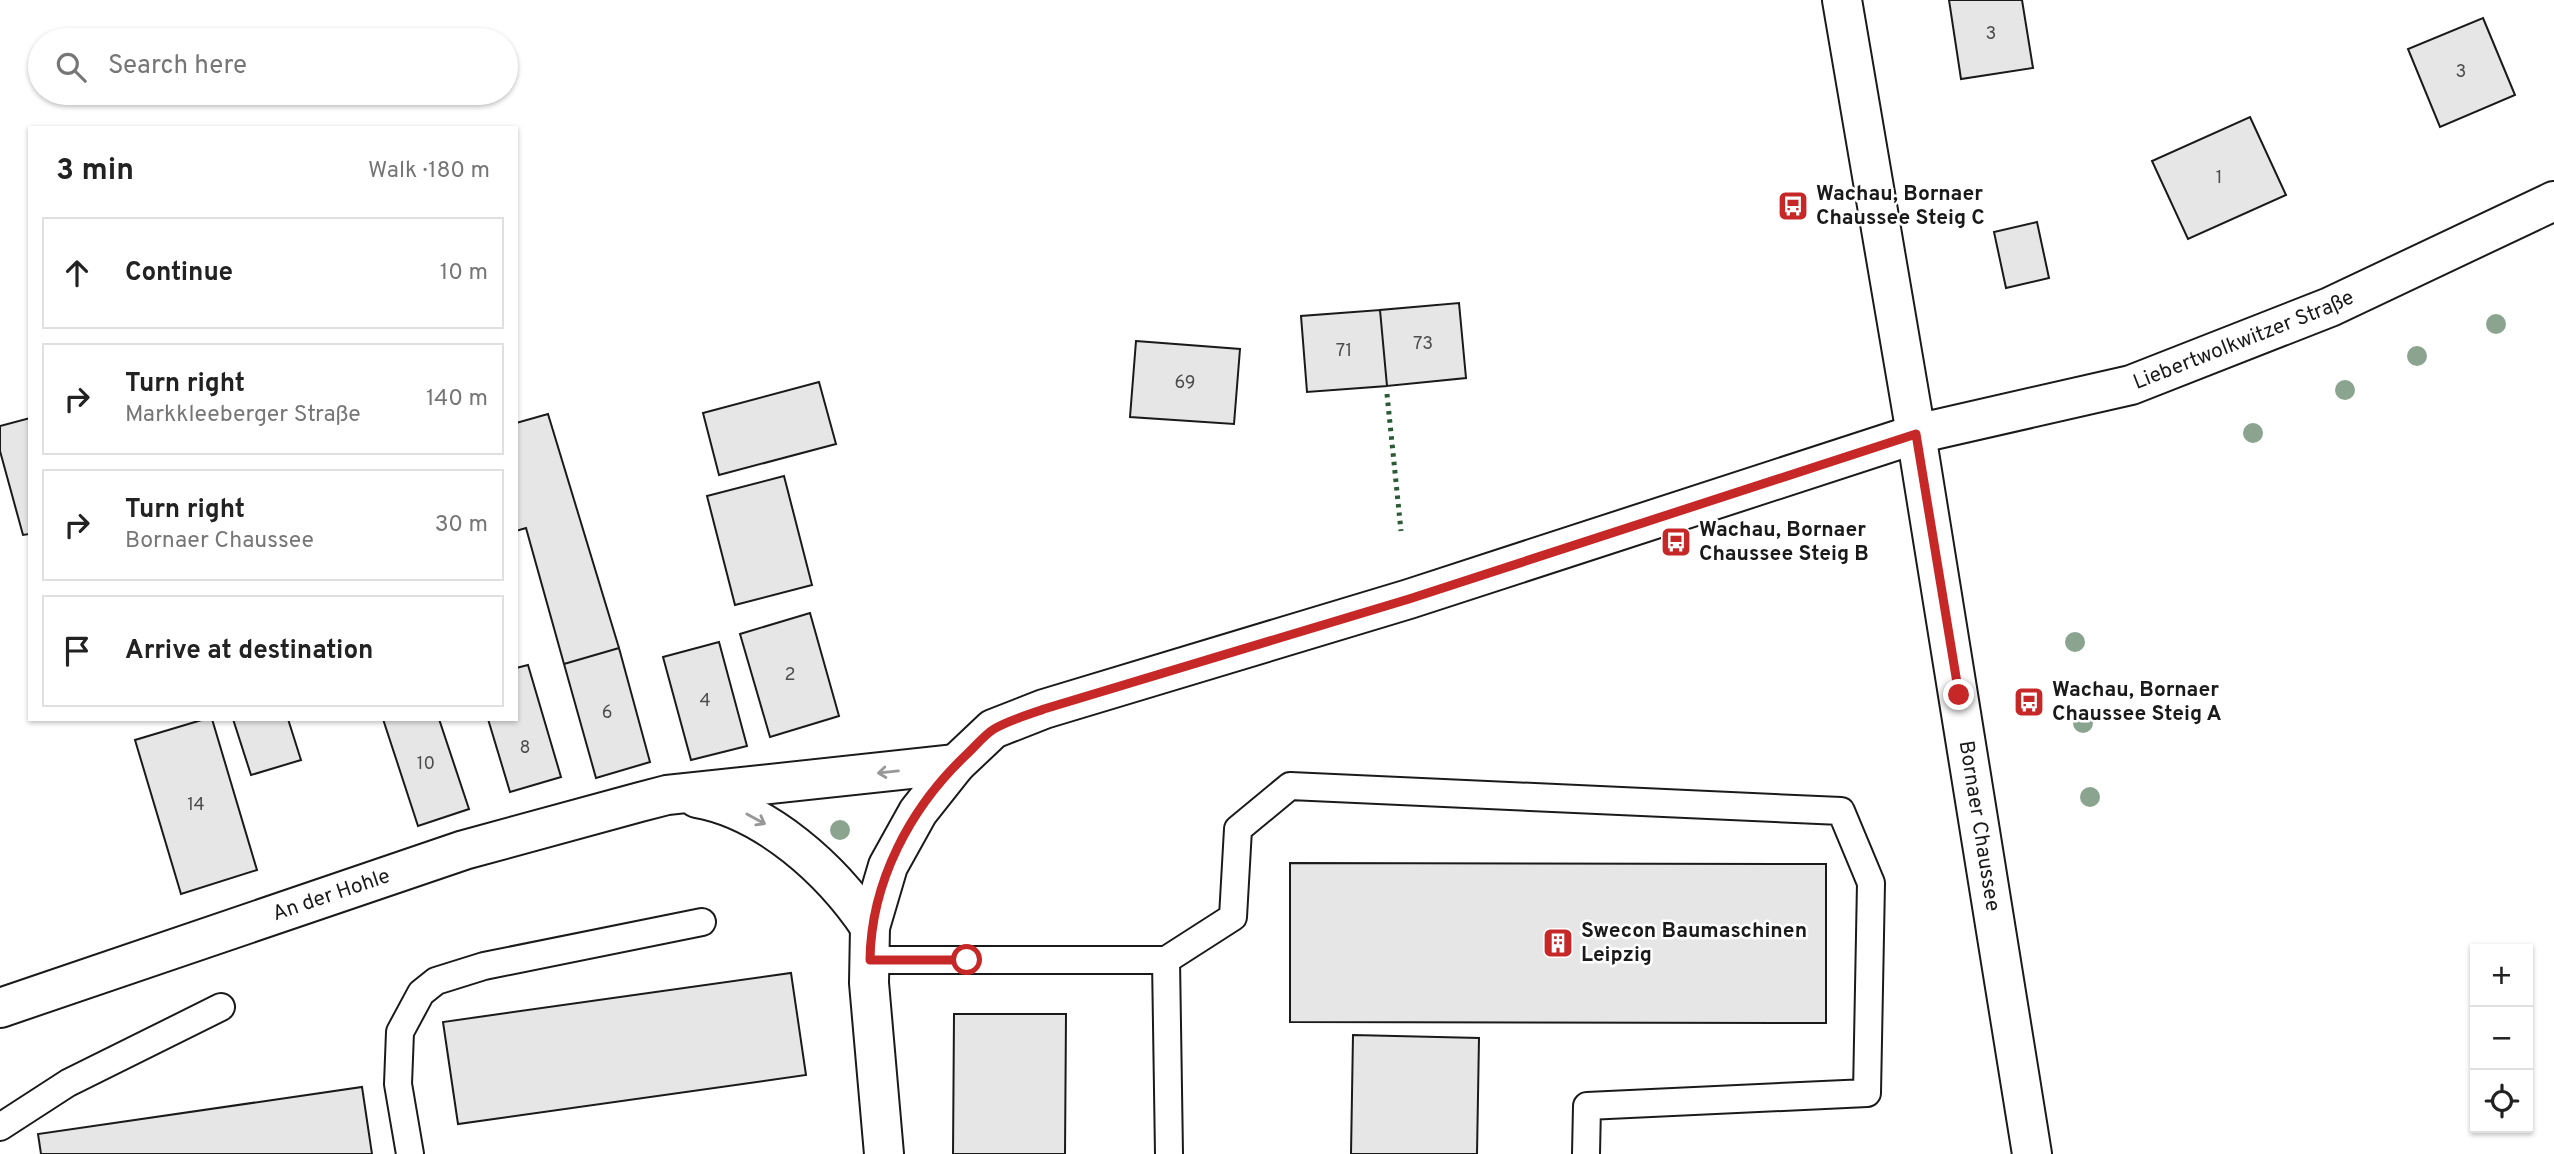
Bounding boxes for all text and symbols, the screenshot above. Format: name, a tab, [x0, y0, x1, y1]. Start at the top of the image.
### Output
house number: 3	[1986, 23, 1996, 46]
search box	[28, 28, 518, 105]
icon: search	[52, 48, 90, 86]
text: Search here	[108, 50, 247, 83]
house number: 3	[2456, 61, 2466, 84]
text: 3 min	[56, 153, 134, 190]
text: Walk · 180 m	[368, 157, 490, 186]
house number: 1	[2216, 167, 2222, 190]
place label: Wachau, Bornaer Chaussee Steig C	[1816, 181, 1985, 232]
bus stop icon: Wachau, Bornaer Chaussee Steig C	[1776, 189, 1810, 223]
icon: ahead	[58, 254, 96, 292]
text: Continue	[125, 257, 233, 290]
text: 10 m	[440, 259, 488, 288]
street label: Liebertwolkwitzer Straße	[2129, 284, 2358, 396]
house number: 73	[1413, 333, 1433, 356]
house number: 71	[1336, 340, 1352, 363]
text: Turn right	[125, 368, 245, 401]
house number: 69	[1175, 372, 1195, 395]
icon: right	[58, 380, 96, 418]
text: 140 m	[426, 385, 488, 414]
text: Markkleeberger Straße	[125, 401, 361, 430]
text: Turn right	[125, 494, 245, 527]
icon: right	[58, 506, 96, 544]
text: 30 m	[435, 511, 488, 540]
place label: Wachau, Bornaer Chaussee Steig B	[1699, 517, 1869, 568]
bus stop icon: Wachau, Bornaer Chaussee Steig B	[1659, 525, 1693, 559]
text: Bornaer Chaussee	[125, 527, 314, 556]
icon: arrive	[58, 632, 96, 670]
text: Arrive at destination	[125, 635, 373, 668]
house number: 2	[784, 664, 796, 687]
place label: Wachau, Bornaer Chaussee Steig A	[2052, 677, 2222, 728]
route end	[1943, 679, 1974, 710]
bus stop icon: Wachau, Bornaer Chaussee Steig A	[2012, 685, 2046, 719]
house number: 4	[699, 690, 711, 713]
house number: 6	[602, 702, 612, 725]
house number: 8	[520, 737, 531, 760]
street label: Bornaer Chaussee	[1952, 739, 2006, 913]
house number: 10	[417, 753, 435, 776]
one-way arrow	[878, 765, 900, 778]
house number: 14	[187, 794, 205, 817]
one-way arrow	[745, 812, 765, 826]
street label: An der Hohle	[269, 863, 394, 928]
place label: Swecon Baumaschinen Leipzig	[1581, 918, 1807, 969]
building icon: Swecon Baumaschinen Leipzig	[1541, 926, 1575, 960]
route start	[951, 944, 982, 975]
map controls	[2470, 944, 2533, 1133]
button: +	[2470, 944, 2533, 1007]
button: −	[2470, 1007, 2533, 1070]
button: locate	[2470, 1070, 2533, 1133]

